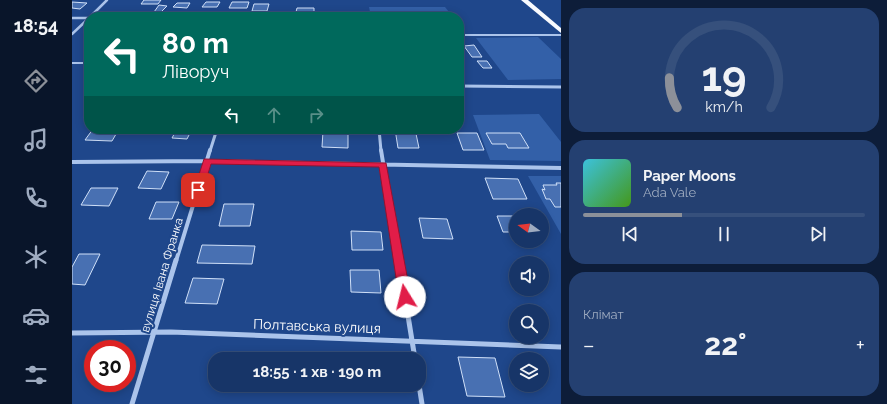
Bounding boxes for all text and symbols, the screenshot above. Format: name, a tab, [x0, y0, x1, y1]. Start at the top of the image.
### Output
text: 18:54	[14, 15, 58, 36]
text: 80 m	[162, 27, 229, 60]
icon: left	[96, 28, 148, 80]
text: 19	[701, 52, 747, 101]
text: Ліворуч	[162, 61, 229, 82]
icon: directions	[22, 67, 50, 95]
text: km/h	[705, 99, 743, 115]
icon: left	[221, 104, 243, 126]
icon: ahead	[263, 104, 285, 126]
icon: right	[305, 104, 327, 126]
icon: music	[22, 126, 50, 154]
text: Paper Moons	[643, 167, 736, 185]
pin	[181, 173, 215, 207]
icon: arrive	[187, 179, 209, 201]
icon: phone	[22, 184, 50, 212]
text: Ada Vale	[643, 185, 696, 200]
north arrow	[509, 208, 549, 248]
map controls	[509, 208, 549, 392]
street label: вулиця Івана Франка	[138, 216, 186, 334]
icon: previous	[619, 223, 641, 245]
icon: pause	[713, 223, 735, 245]
icon: next	[807, 223, 829, 245]
icon: climate	[22, 243, 50, 271]
button: sound	[509, 256, 549, 296]
position arrow	[384, 276, 426, 318]
icon: car	[22, 302, 50, 330]
button: search	[509, 304, 549, 344]
text: Клімат	[583, 307, 624, 322]
street label: Полтавська вулиця	[253, 316, 381, 336]
text: 22°	[704, 327, 746, 362]
text: −	[583, 332, 595, 358]
text: +	[856, 332, 865, 358]
speed limit sign: 30	[84, 340, 136, 392]
button: layers	[509, 352, 549, 392]
icon: filters	[22, 361, 50, 389]
text: 18:55 · 1 хв · 190 m	[253, 363, 381, 381]

